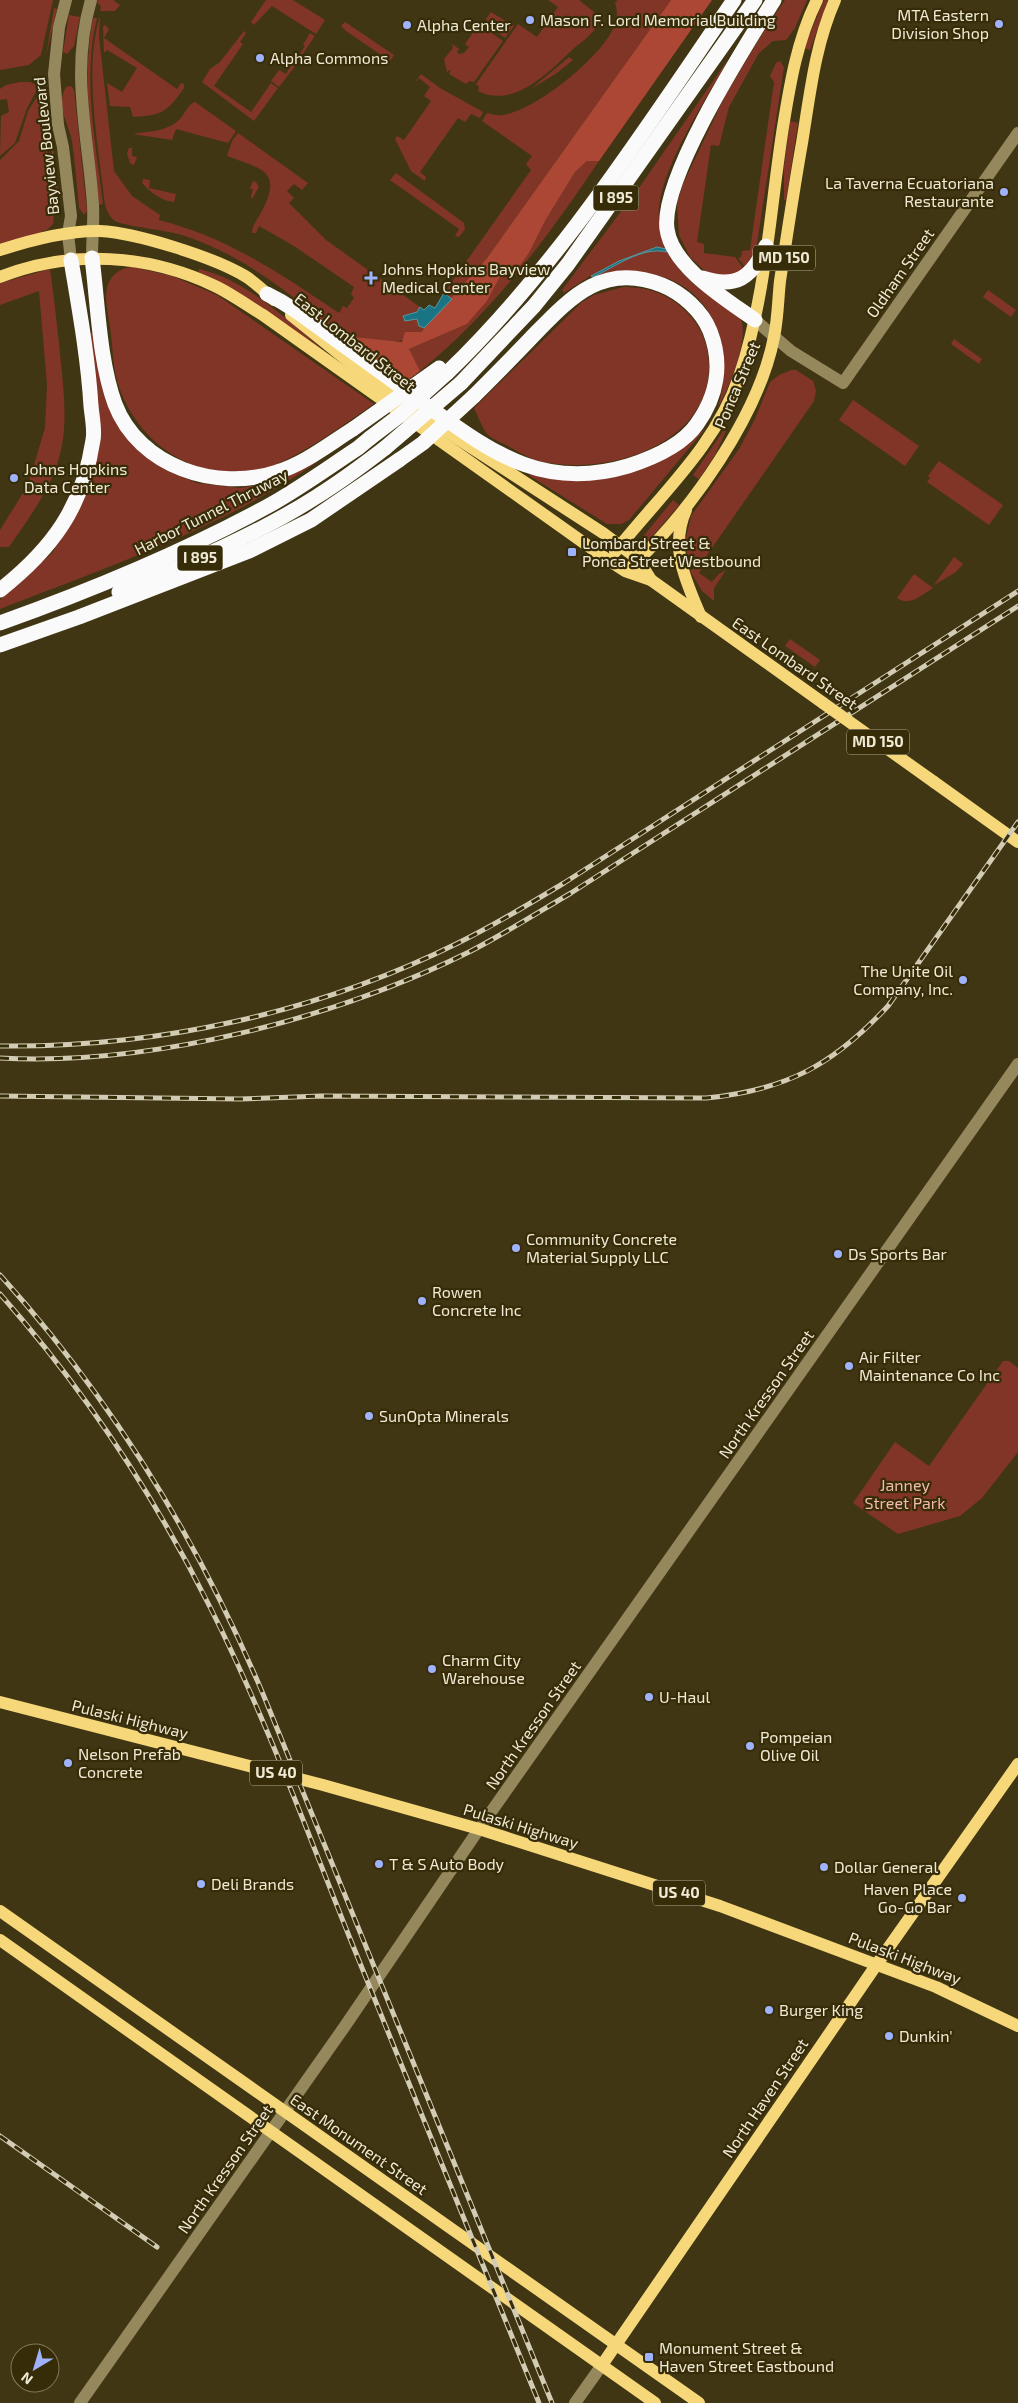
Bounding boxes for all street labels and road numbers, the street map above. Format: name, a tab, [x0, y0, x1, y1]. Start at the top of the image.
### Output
street label: Bayview Boulevard	[29, 76, 62, 216]
road number: I 895	[594, 186, 638, 210]
street label: Oldham Street	[862, 224, 937, 321]
road number: MD 150	[753, 246, 815, 270]
street label: East Lombard Street	[291, 288, 420, 395]
street label: Ponca Street	[710, 339, 763, 431]
street label: Harbor Tunnel Thruway	[131, 464, 291, 559]
road number: I 895	[178, 546, 222, 570]
street label: East Lombard Street	[729, 612, 861, 713]
road number: MD 150	[847, 730, 909, 754]
street label: North Kresson Street	[714, 1326, 817, 1462]
street label: North Kresson Street	[481, 1657, 584, 1793]
street label: Pulaski Highway	[70, 1695, 191, 1742]
road number: US 40	[250, 1760, 302, 1786]
street label: Pulaski Highway	[461, 1799, 581, 1852]
road number: US 40	[653, 1880, 705, 1906]
street label: Pulaski Highway	[846, 1927, 965, 1988]
street label: North Haven Street	[718, 2035, 811, 2161]
street label: East Monument Street	[287, 2089, 432, 2198]
street label: North Kresson Street	[173, 2101, 276, 2237]

